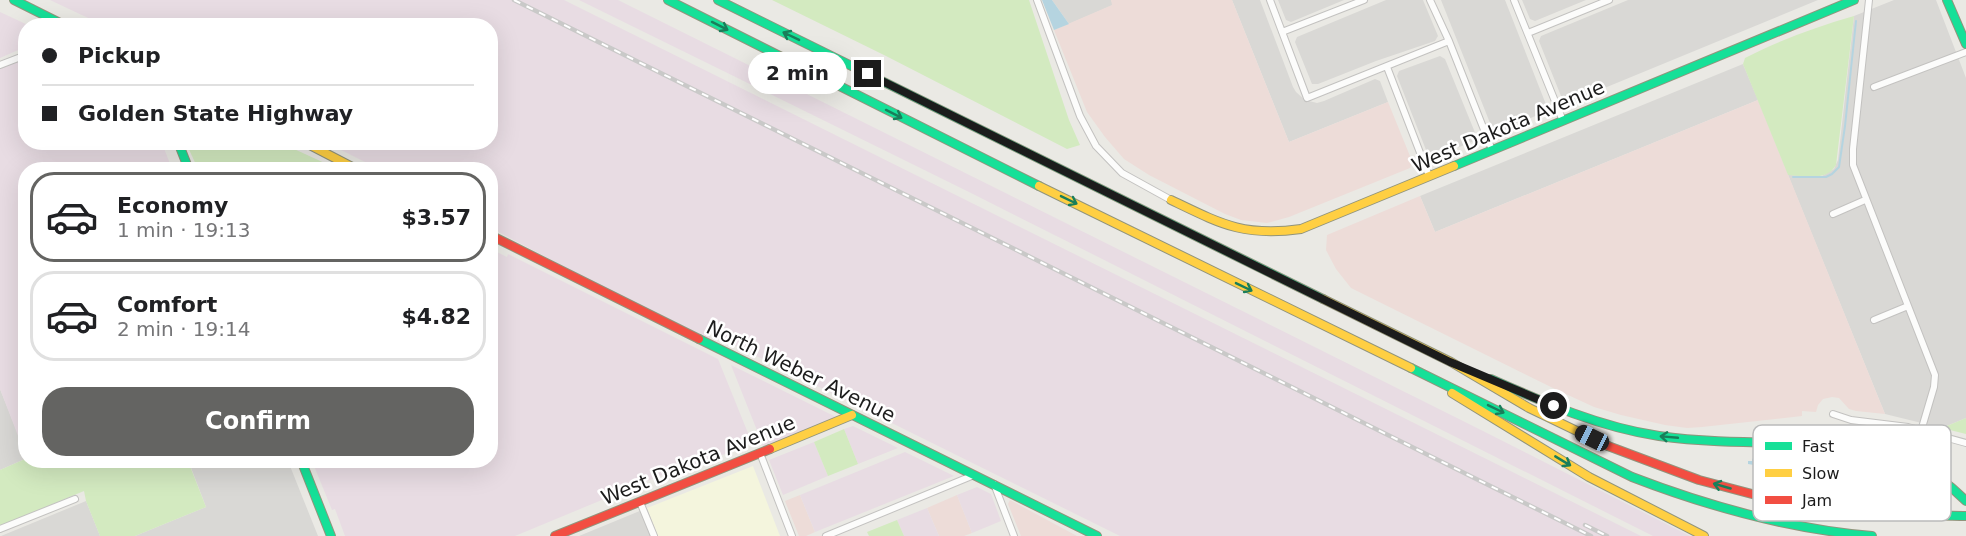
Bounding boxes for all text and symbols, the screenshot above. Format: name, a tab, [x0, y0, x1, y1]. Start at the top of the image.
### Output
one-way arrow	[711, 21, 729, 33]
one-way arrow	[782, 29, 800, 41]
text: Pickup	[78, 43, 161, 68]
callout: 2 min	[748, 53, 847, 95]
route end	[854, 60, 881, 87]
text: 2 min	[766, 61, 829, 85]
street label: West Dakota Avenue	[1408, 75, 1608, 177]
text: Golden State Highway	[78, 101, 353, 126]
one-way arrow	[885, 108, 903, 120]
icon: car	[45, 190, 99, 244]
text: Economy	[117, 193, 228, 218]
one-way arrow	[1059, 195, 1077, 207]
text: $3.57	[401, 205, 471, 230]
text: 1 min · 19:13	[117, 218, 251, 242]
one-way arrow	[1234, 281, 1252, 293]
icon: car	[45, 289, 99, 343]
text: Comfort	[117, 292, 217, 317]
text: $4.82	[401, 304, 471, 329]
street label: North Weber Avenue	[703, 315, 899, 427]
text: 2 min · 19:14	[117, 317, 251, 341]
button: Confirm	[42, 387, 474, 456]
route start	[1540, 392, 1567, 419]
one-way arrow	[1486, 404, 1504, 415]
street label: West Dakota Avenue	[598, 410, 798, 510]
car	[1572, 422, 1612, 454]
legend	[1753, 425, 1951, 521]
one-way arrow	[1659, 431, 1679, 442]
text: Fast	[1802, 437, 1834, 456]
one-way arrow	[1554, 456, 1571, 468]
text: Slow	[1802, 464, 1839, 483]
one-way arrow	[1712, 480, 1731, 491]
text: Jam	[1801, 491, 1832, 510]

